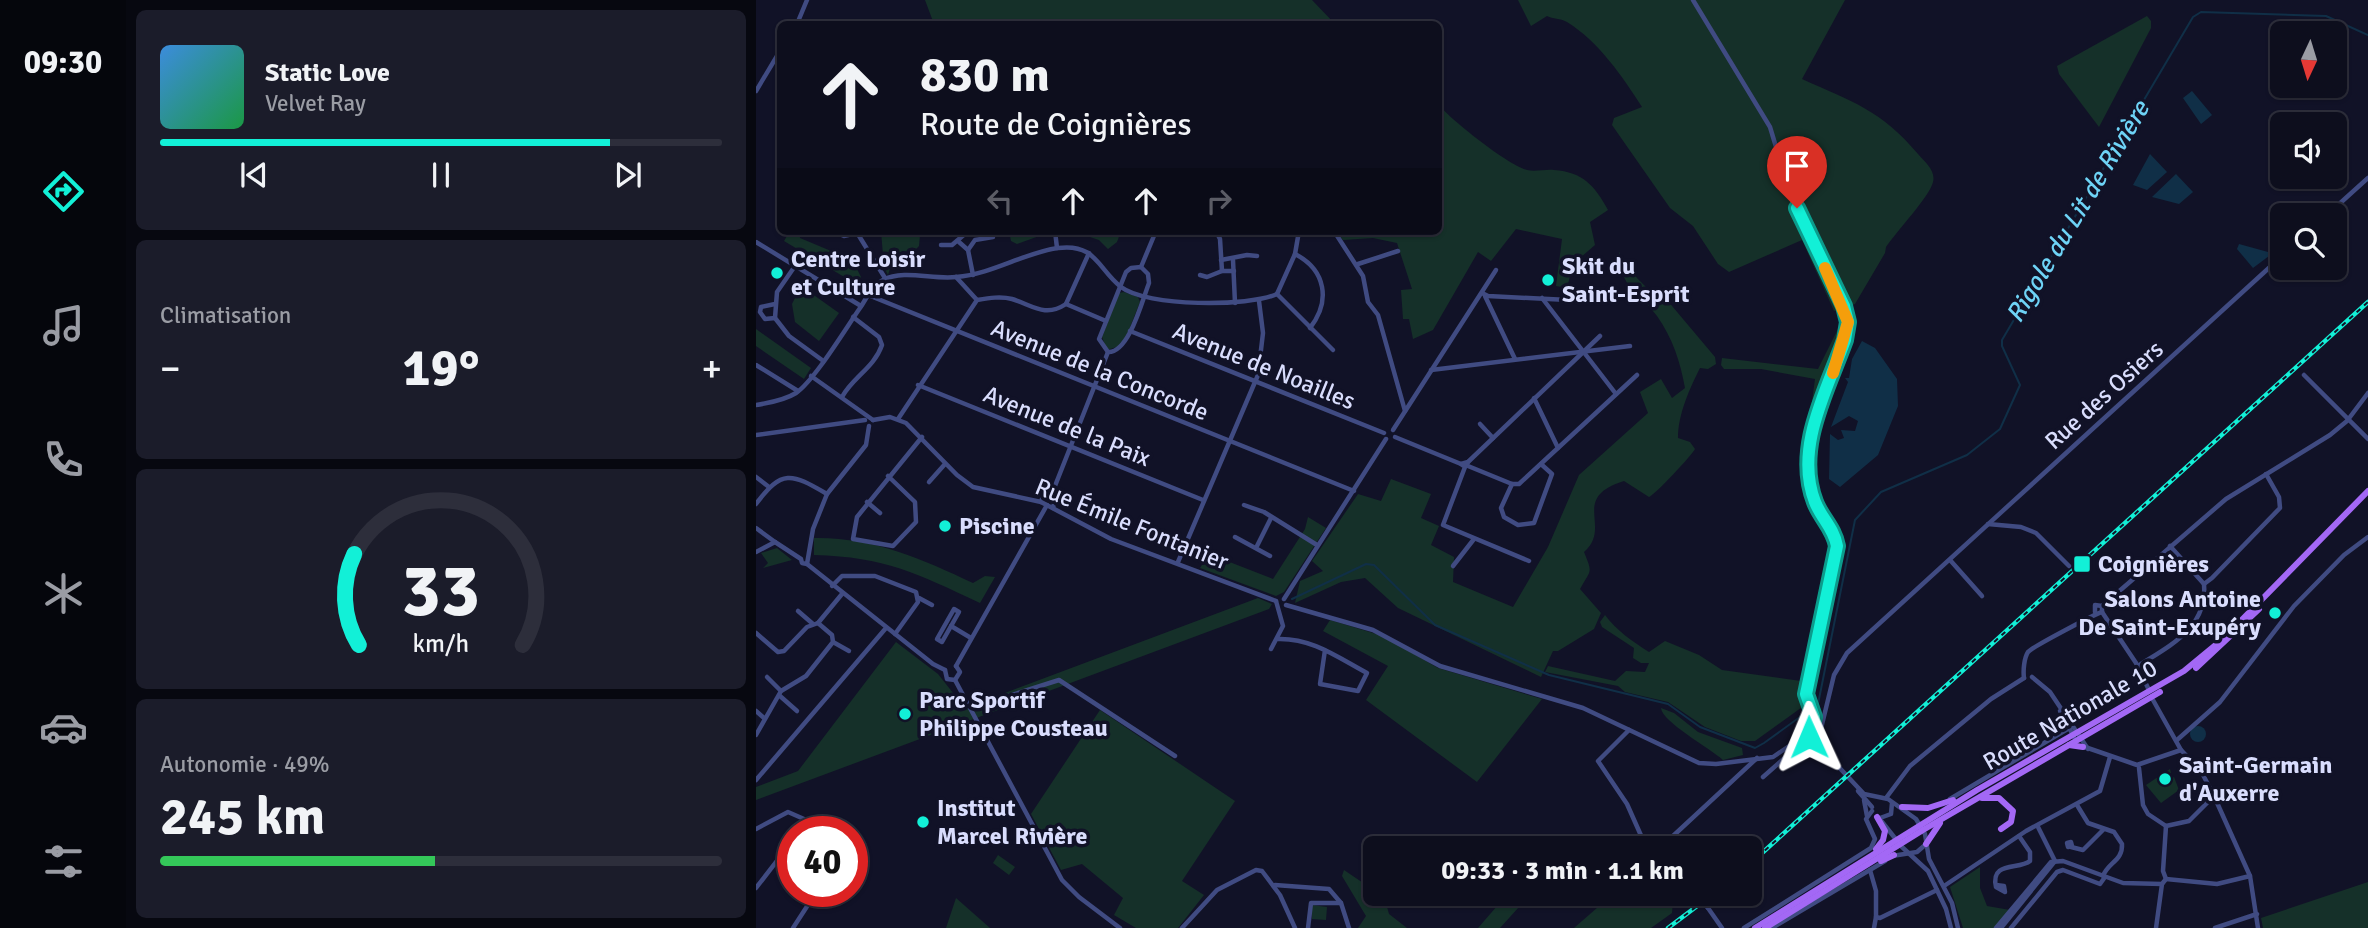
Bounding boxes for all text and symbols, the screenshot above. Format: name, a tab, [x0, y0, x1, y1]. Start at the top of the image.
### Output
north arrow	[2270, 21, 2347, 98]
map controls	[2270, 21, 2347, 280]
text: 09:30	[24, 43, 102, 82]
text: 830 m	[920, 45, 1050, 105]
icon: ahead	[805, 49, 896, 140]
text: Static Love	[265, 57, 390, 89]
text: Velvet Ray	[265, 89, 366, 118]
water label: Rigole du Lit de Rivière	[1999, 94, 2158, 329]
text: Route de Coignières	[920, 105, 1192, 144]
button: sound	[2270, 112, 2347, 189]
pin	[1767, 136, 1827, 208]
icon: arrive	[1778, 147, 1816, 185]
icon: previous	[235, 156, 273, 194]
icon: pause	[422, 156, 460, 194]
icon: next	[609, 156, 647, 194]
icon: directions	[39, 167, 88, 216]
icon: left	[981, 182, 1019, 220]
icon: ahead	[1054, 182, 1092, 220]
icon: ahead	[1127, 182, 1165, 220]
icon: right	[1200, 182, 1238, 220]
button: search	[2270, 203, 2347, 280]
place label: Centre Loisir et Culture	[791, 244, 926, 302]
place label: Skit du Saint-Esprit	[1562, 251, 1689, 309]
marker: Centre Loisir et Culture	[769, 265, 785, 281]
marker: Skit du Saint-Esprit	[1540, 272, 1556, 288]
icon: music	[39, 301, 88, 350]
text: Climatisation	[160, 301, 291, 330]
street label: Avenue de la Concorde	[987, 313, 1213, 427]
street label: Avenue de Noailles	[1168, 316, 1360, 416]
street label: Rue des Osiers	[2039, 334, 2169, 456]
text: 19°	[403, 336, 479, 400]
text: −	[160, 345, 181, 392]
text: +	[701, 345, 722, 392]
street label: Avenue de la Paix	[979, 379, 1155, 473]
icon: phone	[39, 435, 88, 484]
street label: Rue Émile Fontanier	[1031, 472, 1233, 577]
place label: Piscine	[959, 511, 1035, 541]
marker: Piscine	[937, 518, 953, 534]
text: 33	[402, 547, 480, 636]
place label: Coignières	[2098, 549, 2209, 579]
marker: Coignières	[2072, 554, 2092, 574]
icon: climate	[39, 569, 88, 618]
place label: Salons Antoine De Saint-Exupéry	[2078, 584, 2261, 642]
marker: Salons Antoine De Saint-Exupéry	[2267, 605, 2283, 621]
text: km/h	[413, 628, 469, 659]
street label: Route Nationale 10	[1978, 653, 2162, 777]
place label: Parc Sportif Philippe Cousteau	[919, 685, 1108, 743]
position arrow	[1772, 700, 1846, 774]
icon: car	[39, 703, 88, 752]
marker: Parc Sportif Philippe Cousteau	[897, 706, 913, 722]
text: Autonomie · 49%	[160, 750, 330, 779]
place label: Saint-Germain d'Auxerre	[2179, 750, 2332, 808]
marker: Saint-Germain d'Auxerre	[2157, 771, 2173, 787]
text: 245 km	[160, 785, 325, 849]
place label: Institut Marcel Rivière	[937, 793, 1087, 851]
marker: Institut Marcel Rivière	[915, 814, 931, 830]
speed limit sign: 40	[777, 816, 868, 907]
icon: filters	[39, 837, 88, 886]
text: 09:33 · 3 min · 1.1 km	[1441, 855, 1684, 887]

